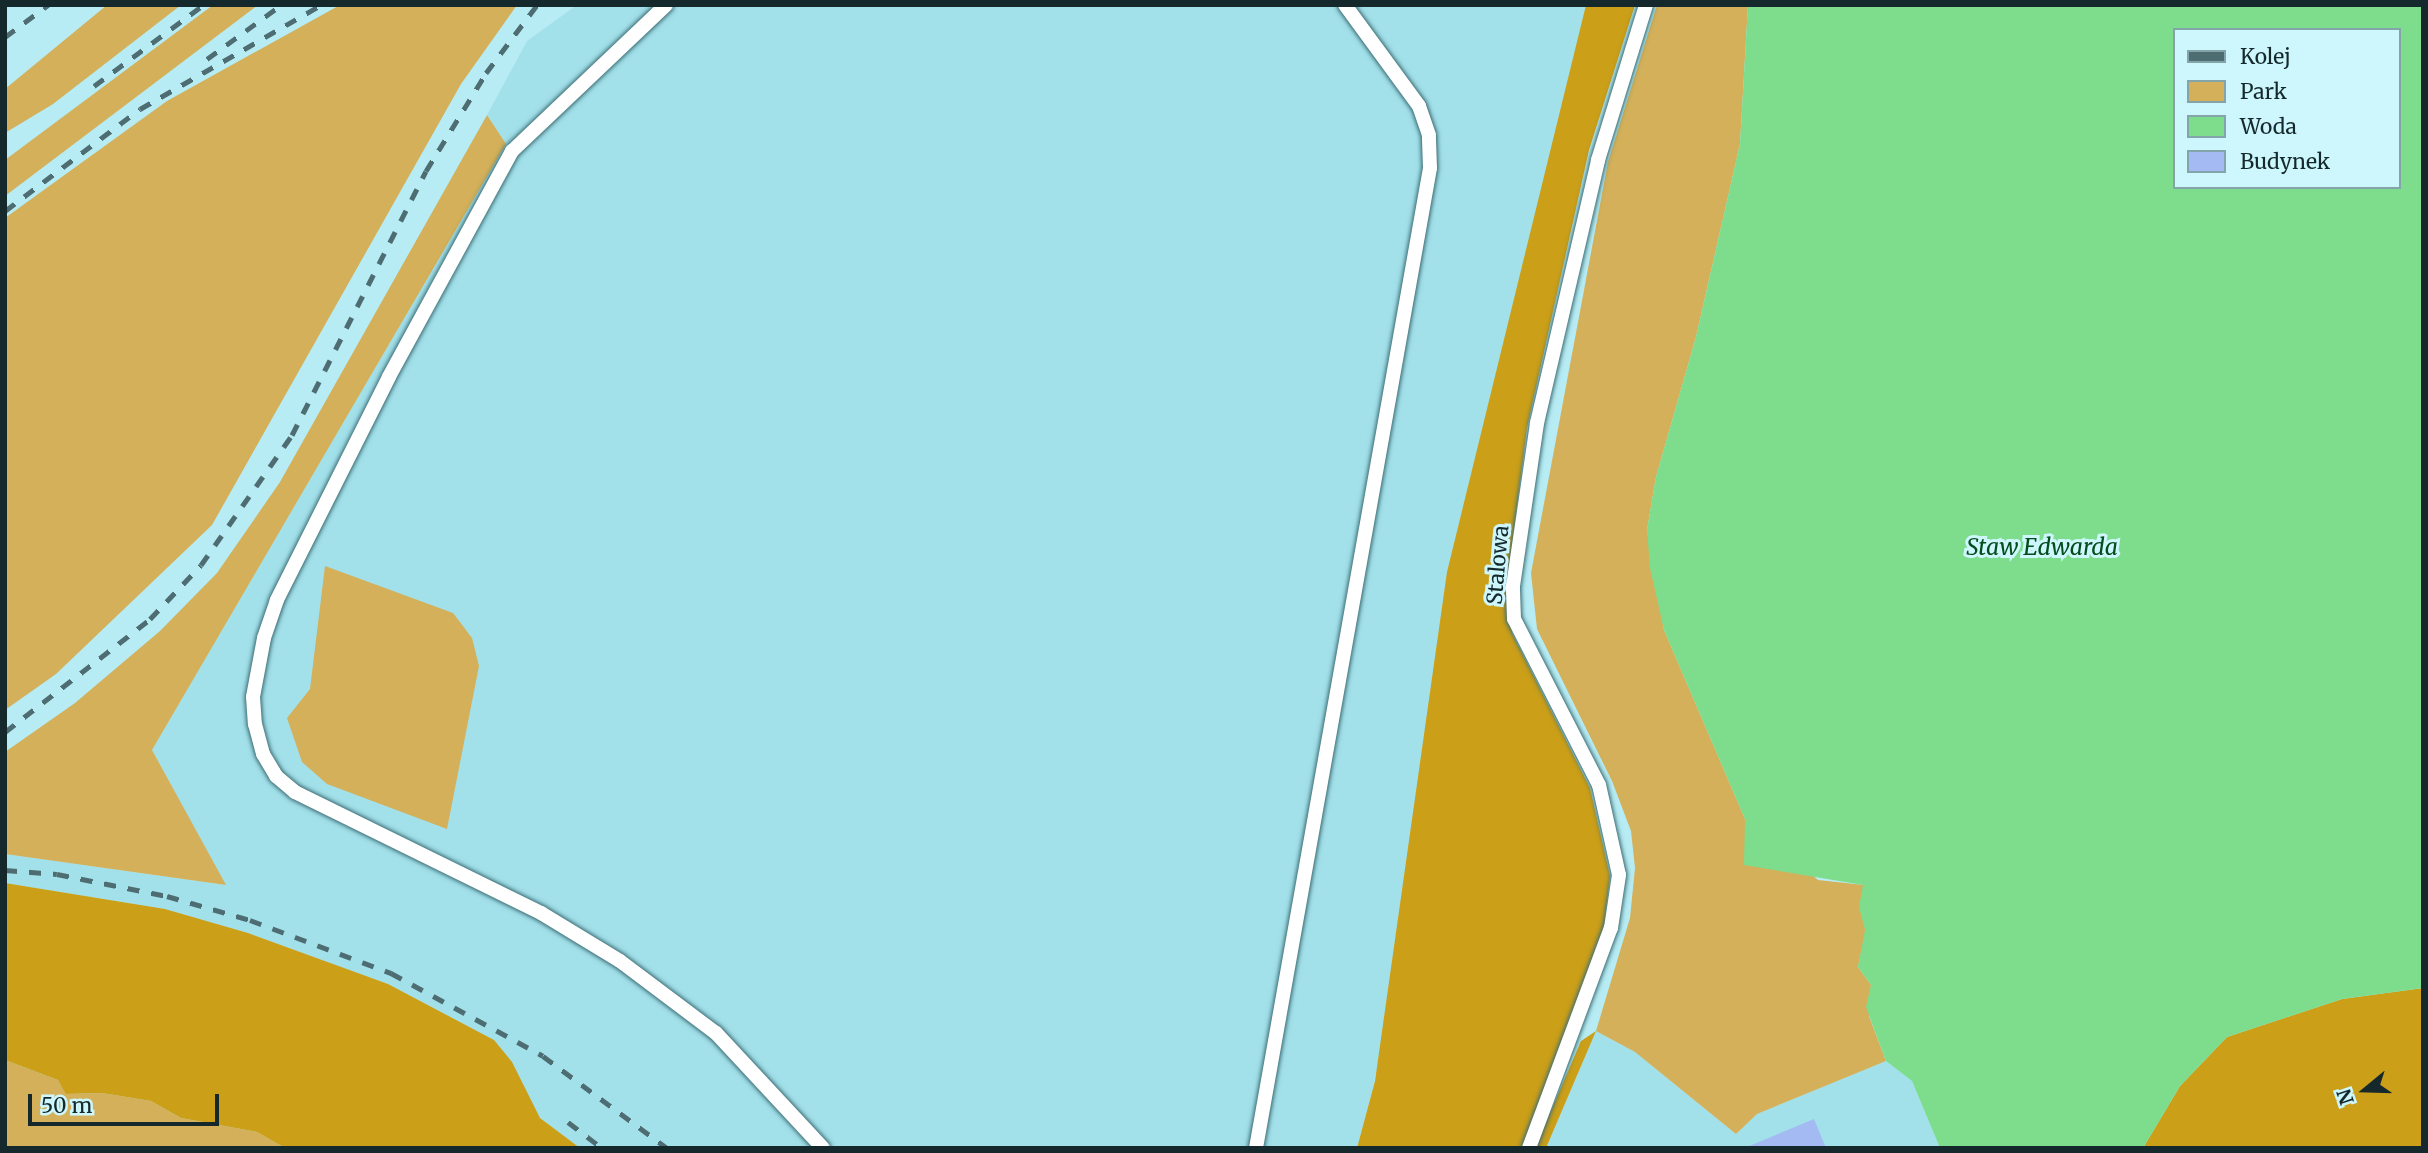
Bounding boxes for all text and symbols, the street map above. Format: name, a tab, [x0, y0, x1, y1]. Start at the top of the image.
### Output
legend	[2172, 28, 2400, 189]
text: Kolej	[2240, 43, 2291, 70]
text: Park	[2240, 78, 2287, 105]
text: Woda	[2240, 113, 2297, 140]
text: Budynek	[2240, 148, 2330, 175]
street label: Stalowa	[1482, 524, 1514, 606]
water label: Staw Edwarda	[1966, 533, 2118, 561]
north arrow	[2330, 1055, 2400, 1125]
scale bar	[32, 1080, 222, 1124]
text: N	[2331, 1086, 2359, 1108]
text: 50 m	[41, 1092, 92, 1119]

